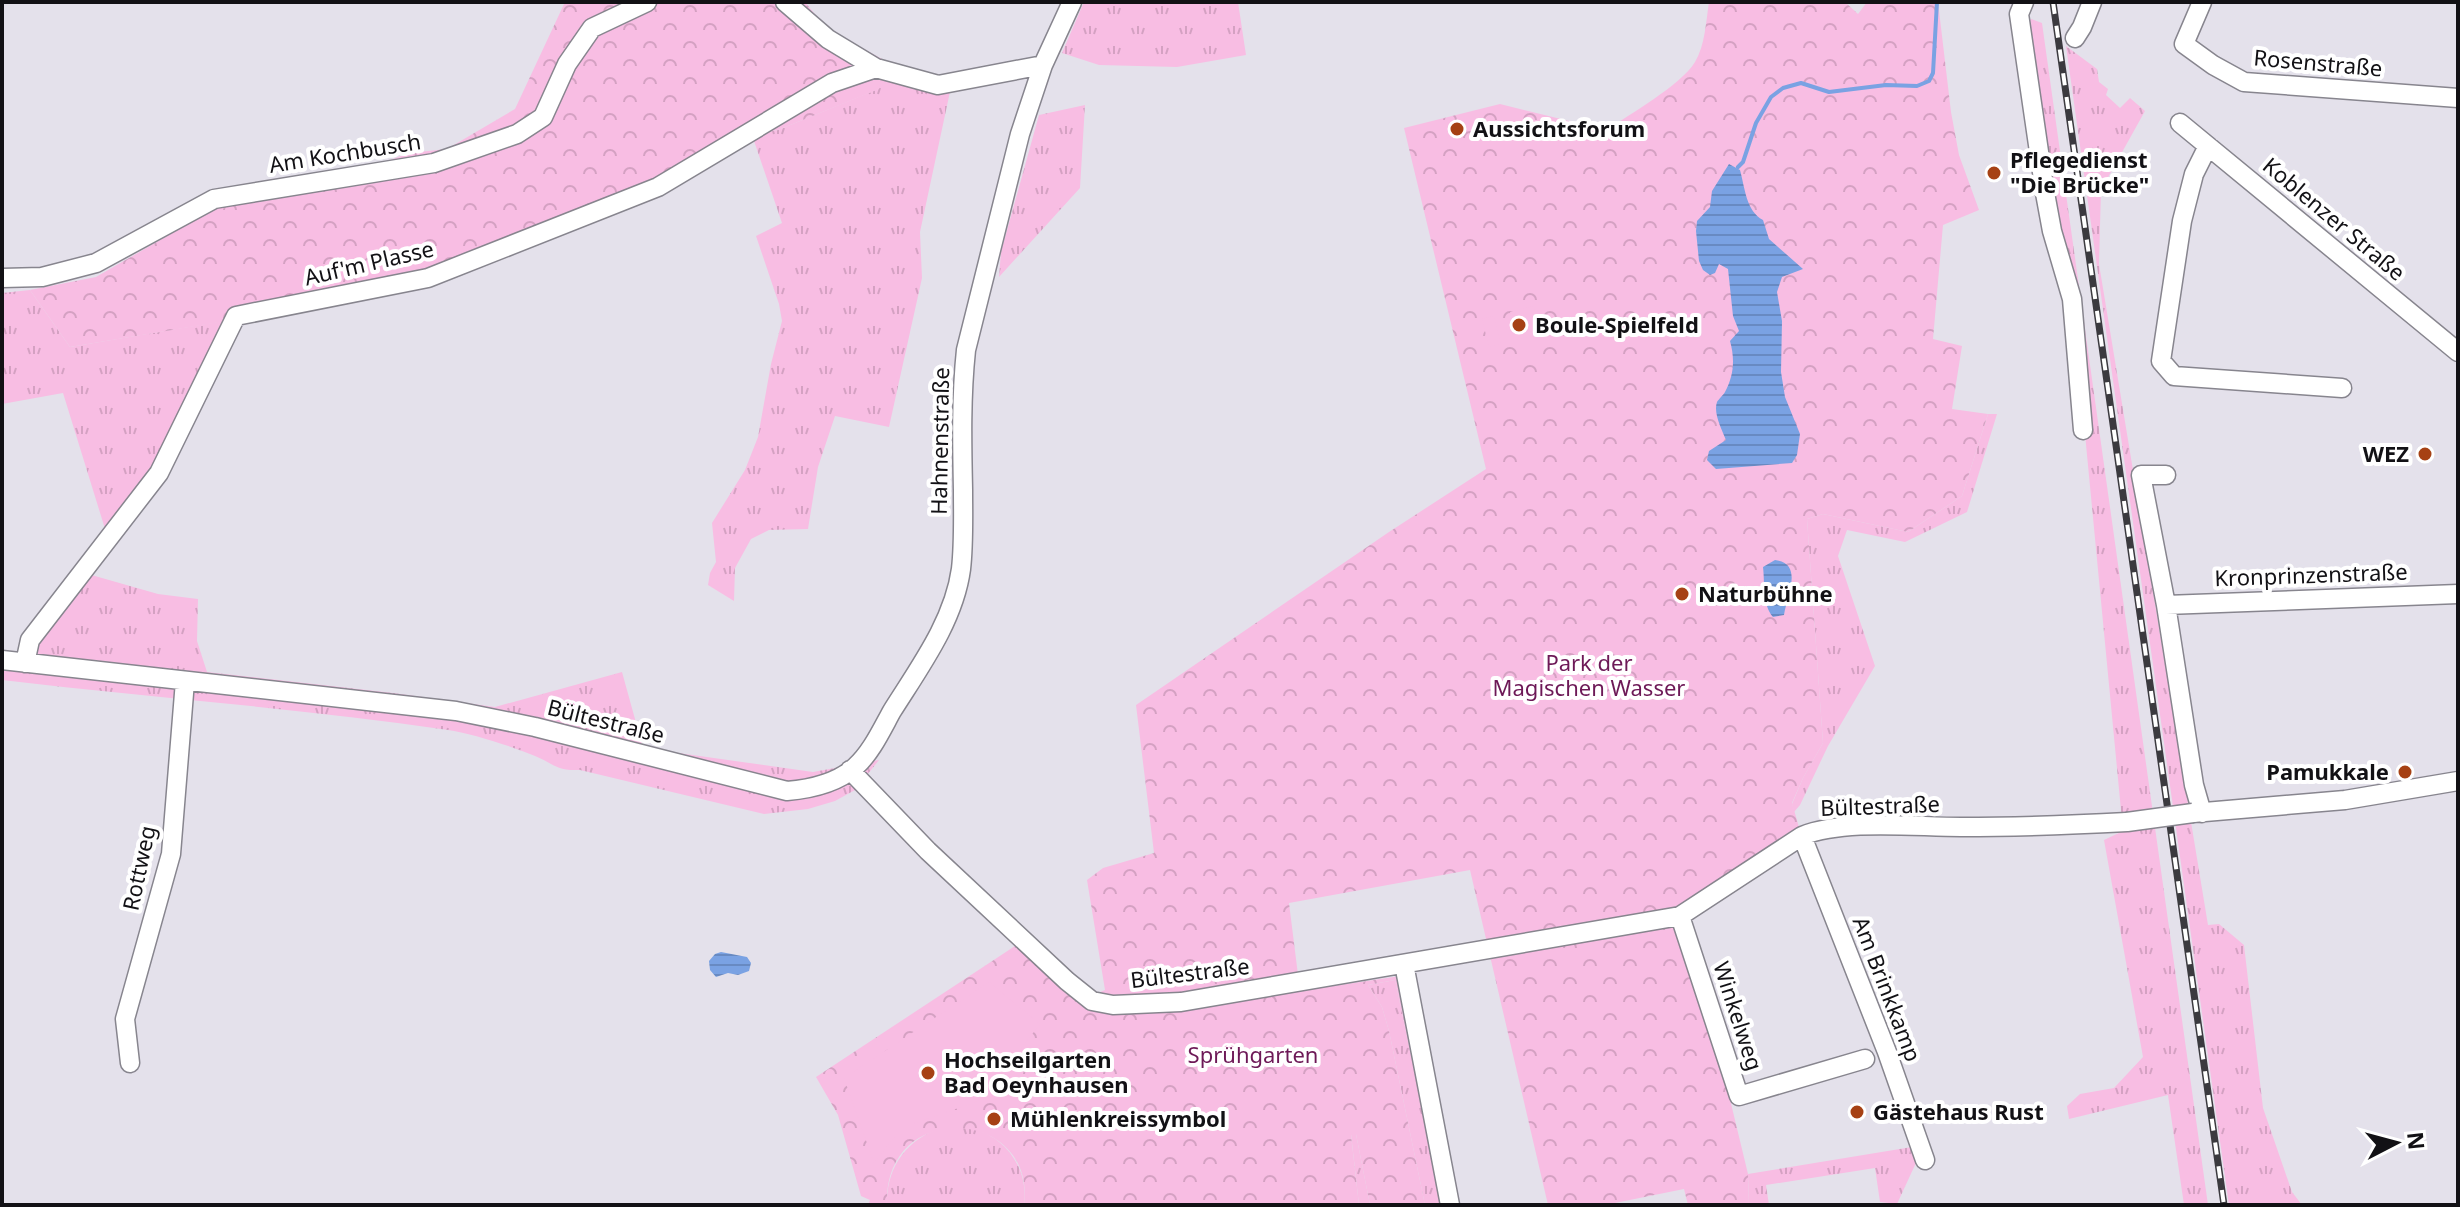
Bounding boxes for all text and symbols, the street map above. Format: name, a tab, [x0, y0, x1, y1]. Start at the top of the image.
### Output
street label: Rosenstraße	[2252, 41, 2384, 83]
place label: Aussichtsforum	[1473, 113, 1645, 143]
marker: Aussichtsforum	[1448, 120, 1466, 138]
street label: Am Kochbusch	[267, 125, 423, 179]
place label: Pflegedienst "Die Brücke"	[2010, 144, 2149, 199]
street label: Koblenzer Straße	[2257, 150, 2412, 287]
marker: Pflegedienst "Die Brücke"	[1985, 164, 2003, 182]
street label: Auf'm Plasse	[301, 233, 436, 291]
place label: Boule-Spielfeld	[1535, 309, 1699, 339]
marker: Boule-Spielfeld	[1510, 316, 1528, 334]
street label: Hahnenstraße	[923, 367, 955, 515]
place label: WEZ	[2363, 438, 2409, 468]
marker: WEZ	[2416, 445, 2434, 463]
street label: Kronprinzenstraße	[2214, 556, 2408, 592]
place label: Naturbühne	[1698, 578, 1833, 608]
marker: Naturbühne	[1673, 585, 1691, 603]
park label: Park der Magischen Wasser	[1493, 647, 1685, 702]
street label: Bültestraße	[545, 691, 668, 749]
place label: Pamukkale	[2266, 756, 2389, 786]
marker: Pamukkale	[2396, 763, 2414, 781]
street label: Bültestraße	[1820, 788, 1940, 822]
street label: Rottweg	[114, 823, 162, 913]
street label: Am Brinkkamp	[1847, 912, 1929, 1065]
street label: Bültestraße	[1129, 950, 1251, 994]
street label: Winkelweg	[1707, 957, 1771, 1074]
park label: Sprühgarten	[1188, 1039, 1318, 1069]
place label: Hochseilgarten Bad Oeynhausen	[944, 1044, 1129, 1099]
marker: Hochseilgarten Bad Oeynhausen	[919, 1064, 937, 1082]
place label: Gästehaus Rust	[1873, 1096, 2044, 1126]
place label: Mühlenkreissymbol	[1010, 1103, 1226, 1133]
marker: Gästehaus Rust	[1848, 1103, 1866, 1121]
north arrow	[2356, 1103, 2436, 1183]
marker: Mühlenkreissymbol	[985, 1110, 1003, 1128]
text: N	[2401, 1130, 2433, 1151]

